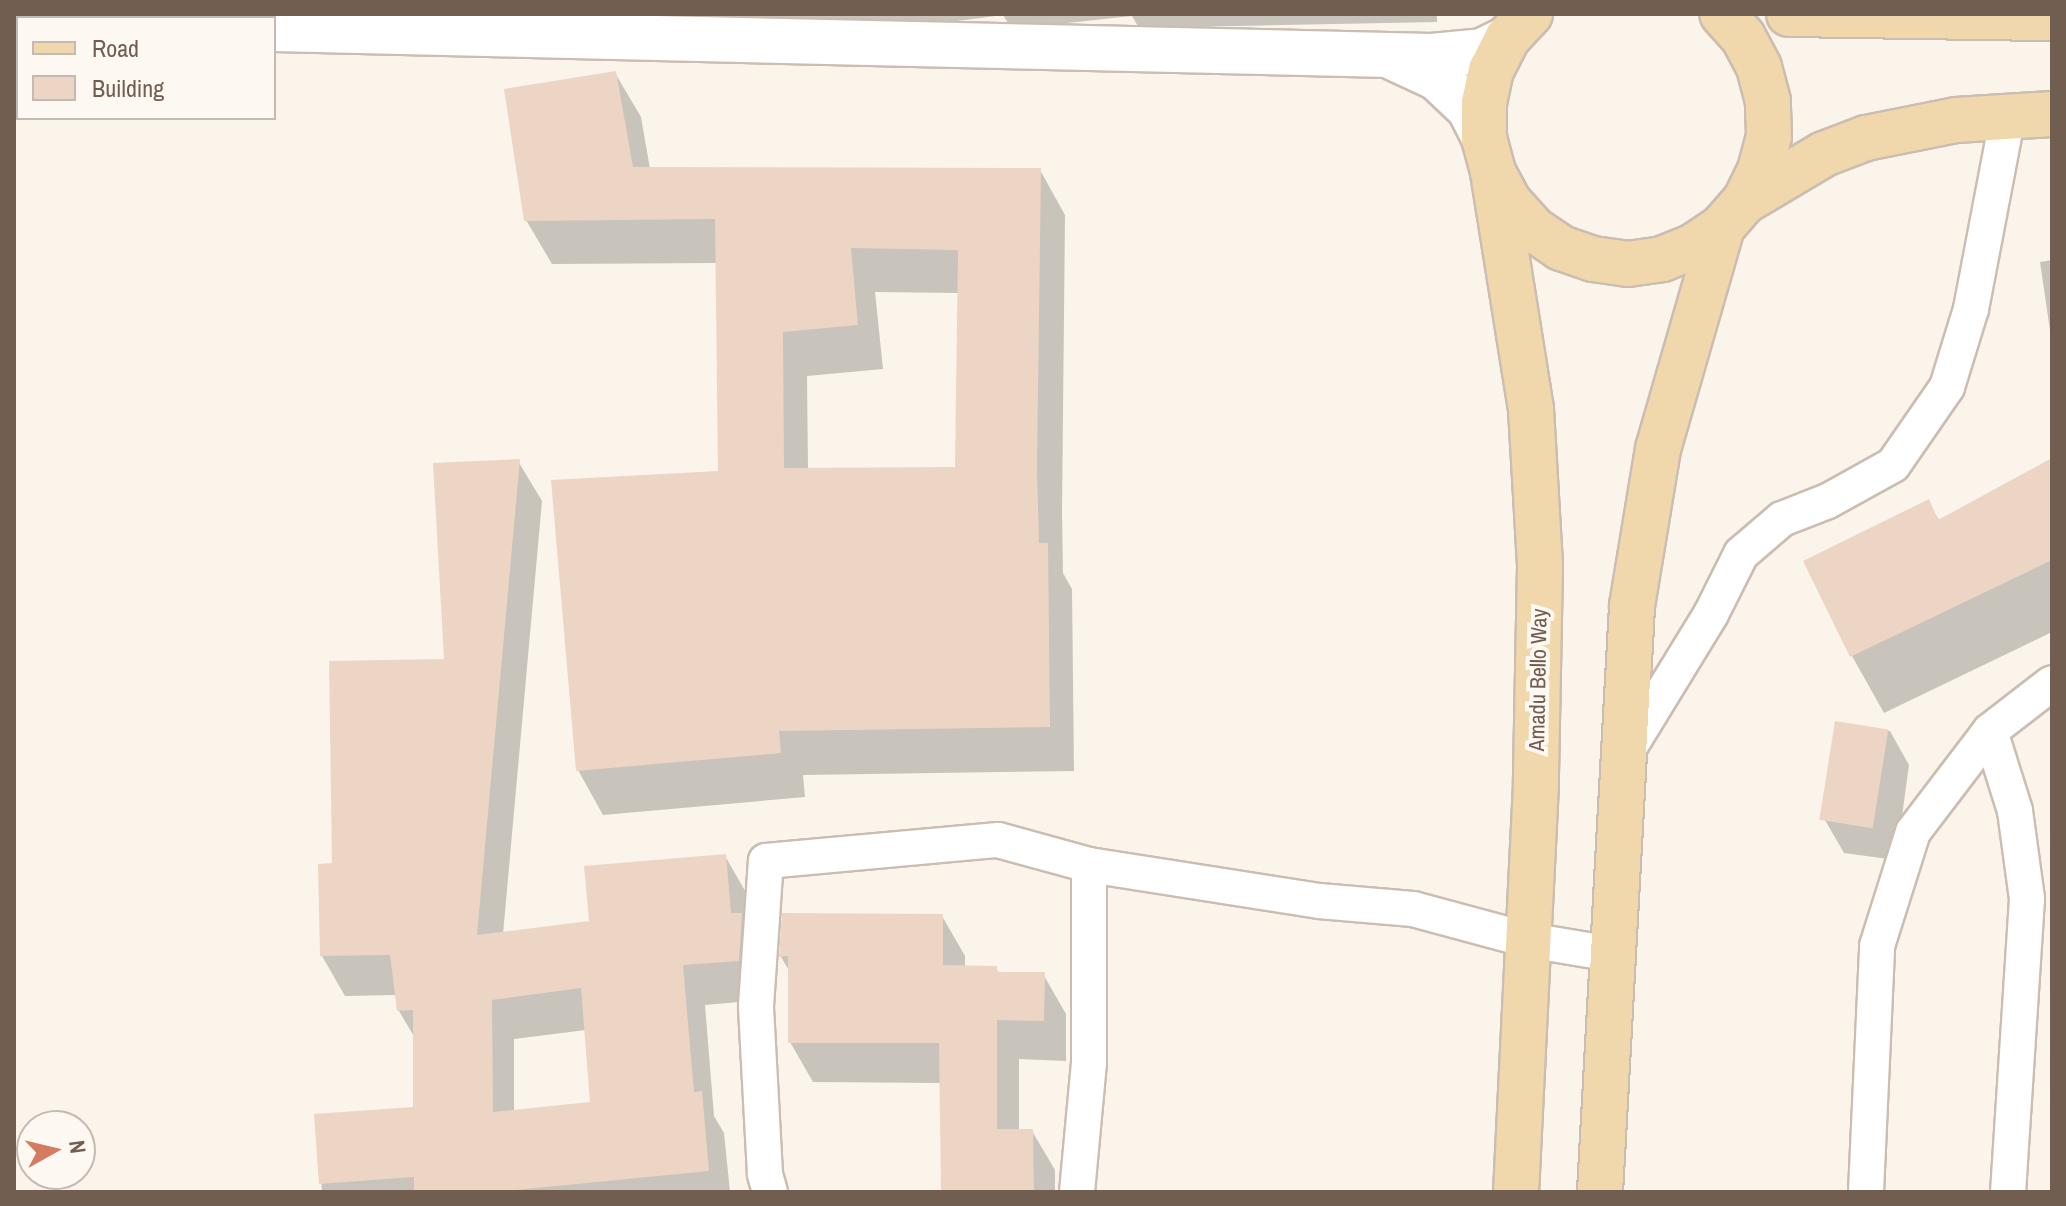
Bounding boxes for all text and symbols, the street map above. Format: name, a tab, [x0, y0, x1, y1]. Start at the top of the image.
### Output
legend	[16, 16, 276, 120]
text: Road	[92, 32, 139, 64]
text: Building	[92, 72, 164, 104]
street label: Amadu Bello Way	[1524, 608, 1552, 752]
north arrow	[16, 1110, 96, 1190]
text: N	[62, 1138, 94, 1155]

